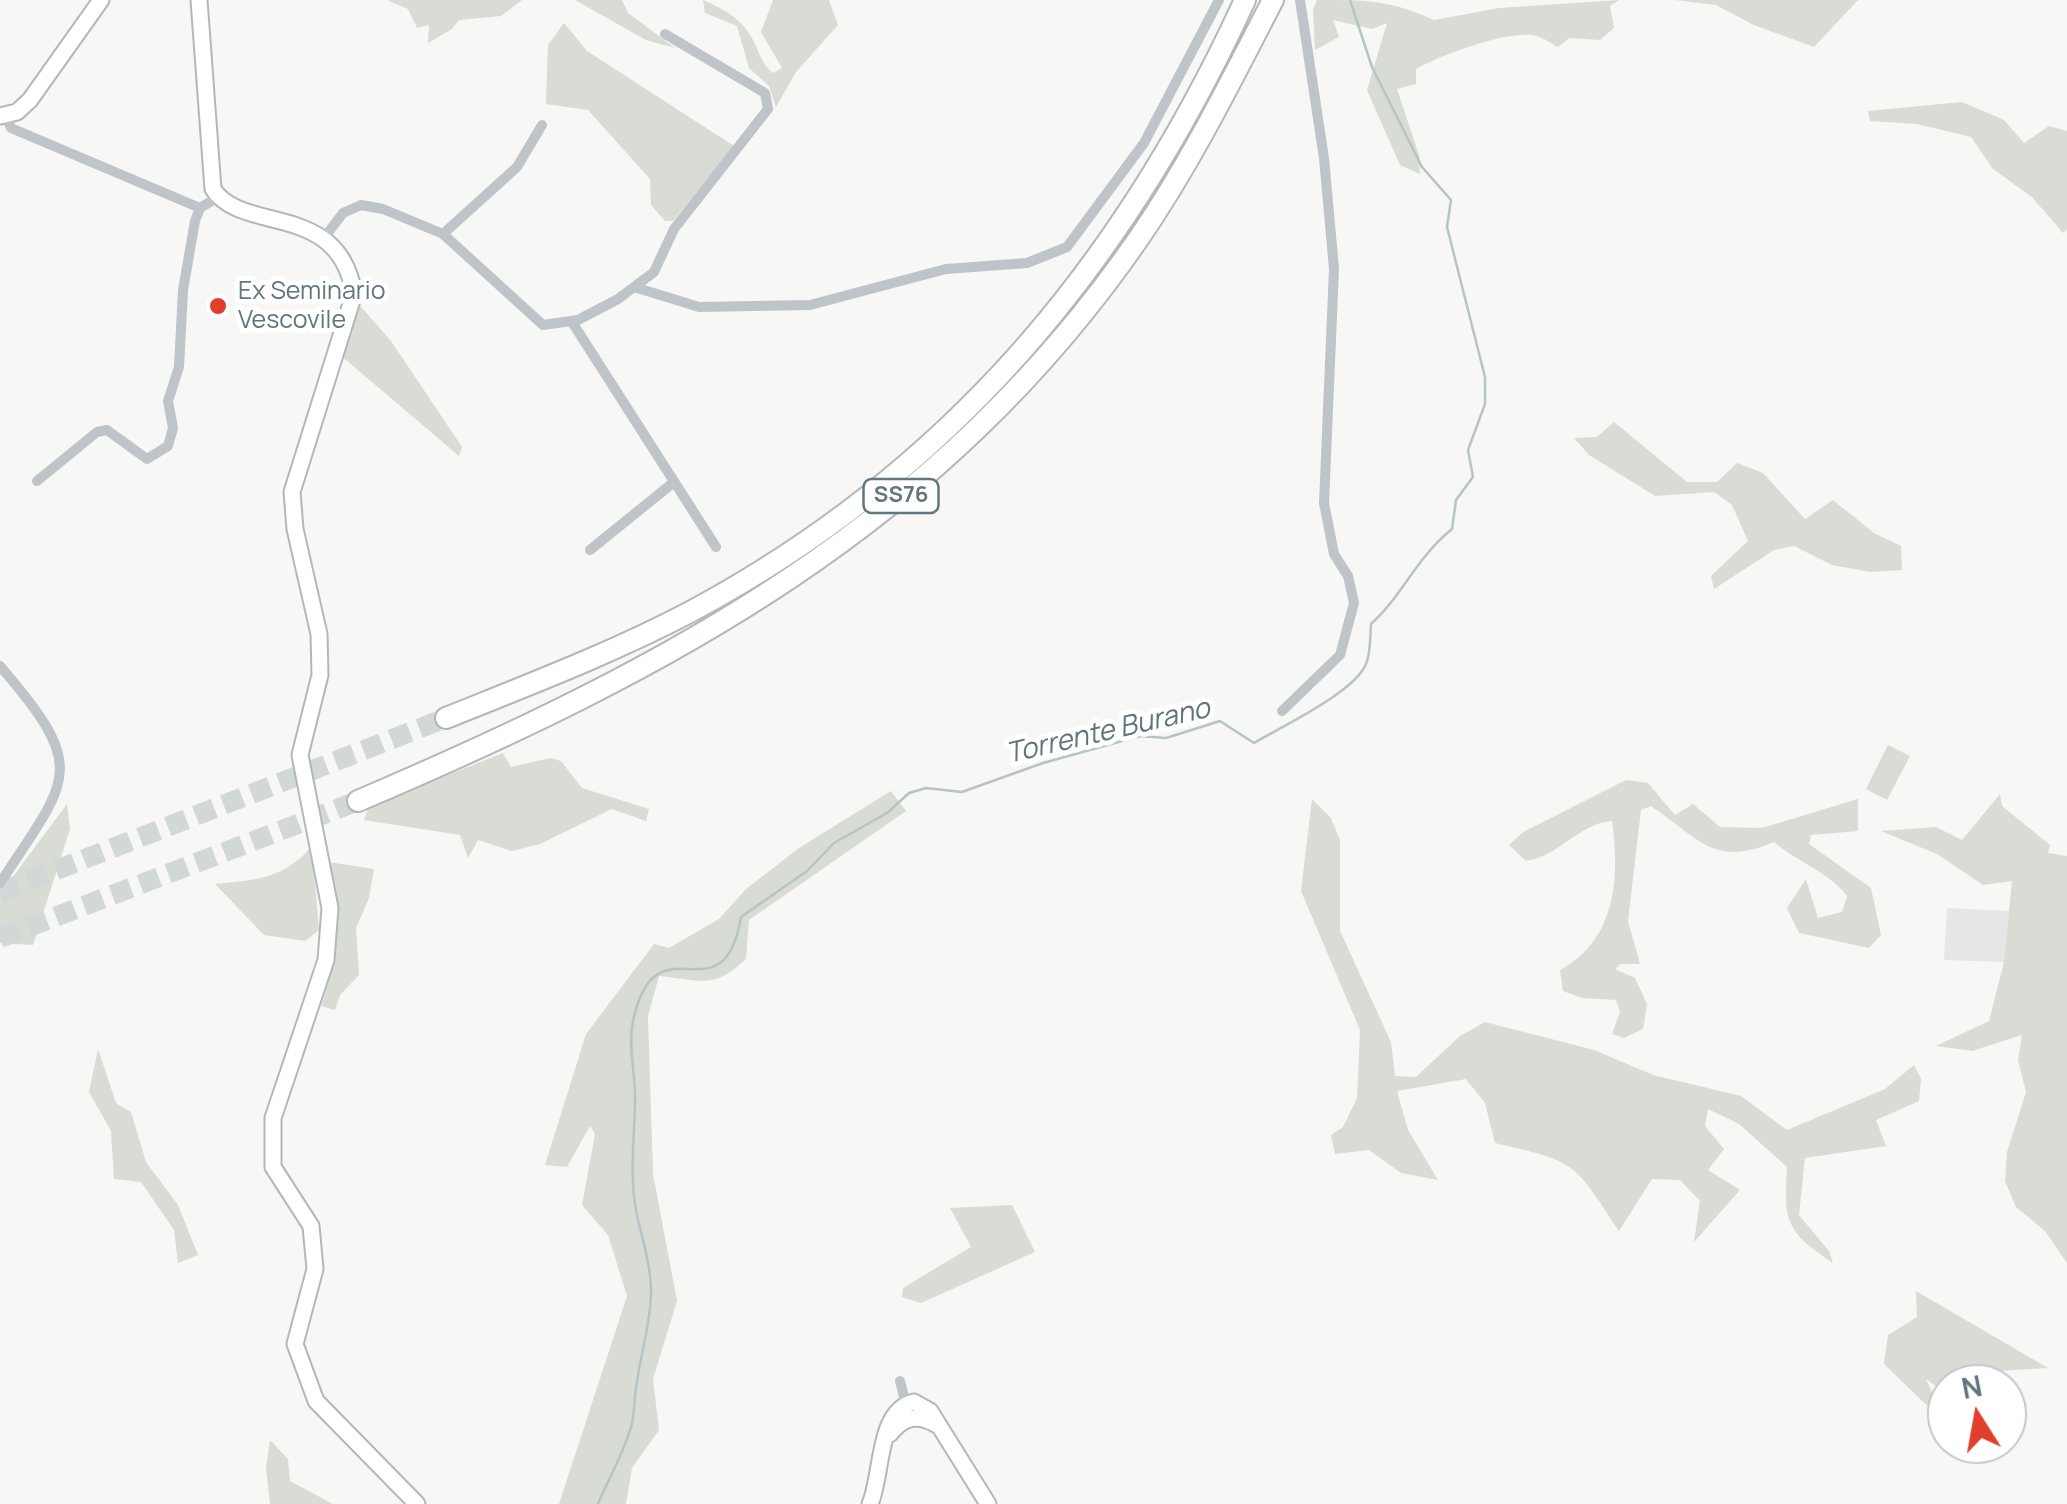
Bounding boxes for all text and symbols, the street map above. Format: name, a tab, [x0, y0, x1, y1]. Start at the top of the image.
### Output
place label: Ex Seminario Vescovile	[238, 277, 385, 336]
marker: Ex Seminario Vescovile	[207, 295, 229, 317]
road number: SS76	[864, 479, 938, 513]
water label: Torrente Burano	[1003, 692, 1213, 772]
north arrow	[1927, 1364, 2027, 1464]
text: N	[1958, 1366, 1985, 1407]

